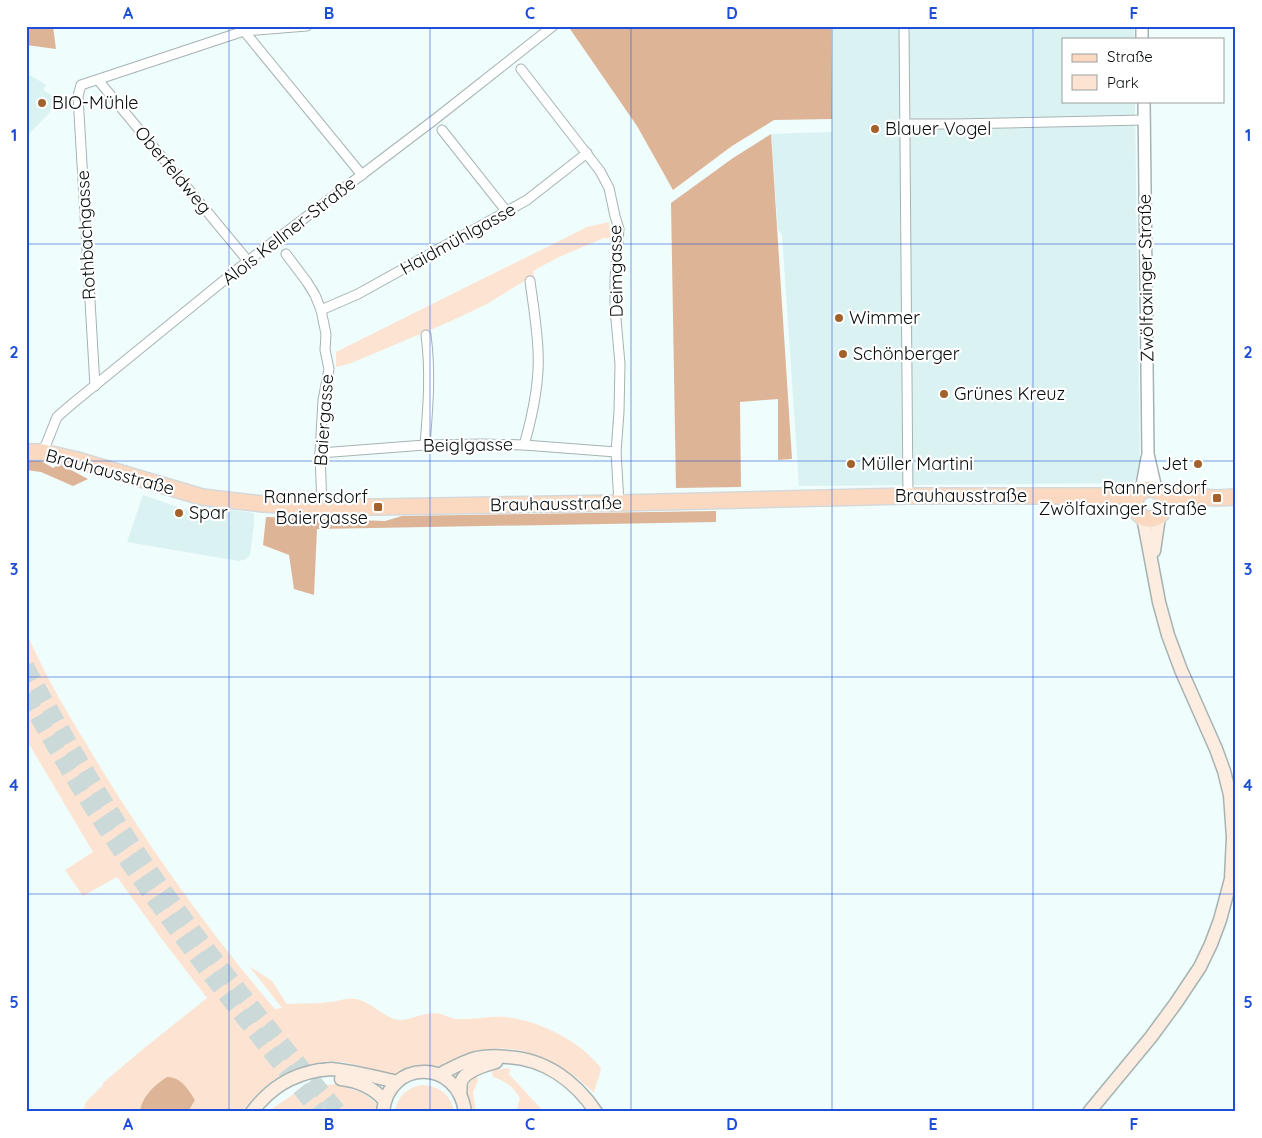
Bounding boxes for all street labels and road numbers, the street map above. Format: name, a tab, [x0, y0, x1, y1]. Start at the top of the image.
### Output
street label: Oberfeldweg	[130, 121, 217, 218]
street label: Rothbachgasse	[71, 170, 100, 300]
street label: Alois Kellner-Straße	[217, 171, 360, 290]
street label: Zwölfaxinger Straße	[1133, 194, 1158, 362]
street label: Haidmühlgasse	[396, 197, 520, 280]
street label: Deimgasse	[603, 224, 628, 318]
street label: Baiergasse	[309, 373, 338, 467]
street label: Beiglgasse	[423, 432, 513, 457]
street label: Brauhausstraße	[43, 443, 177, 500]
street label: Brauhausstraße	[895, 484, 1027, 507]
street label: Brauhausstraße	[490, 491, 622, 516]

